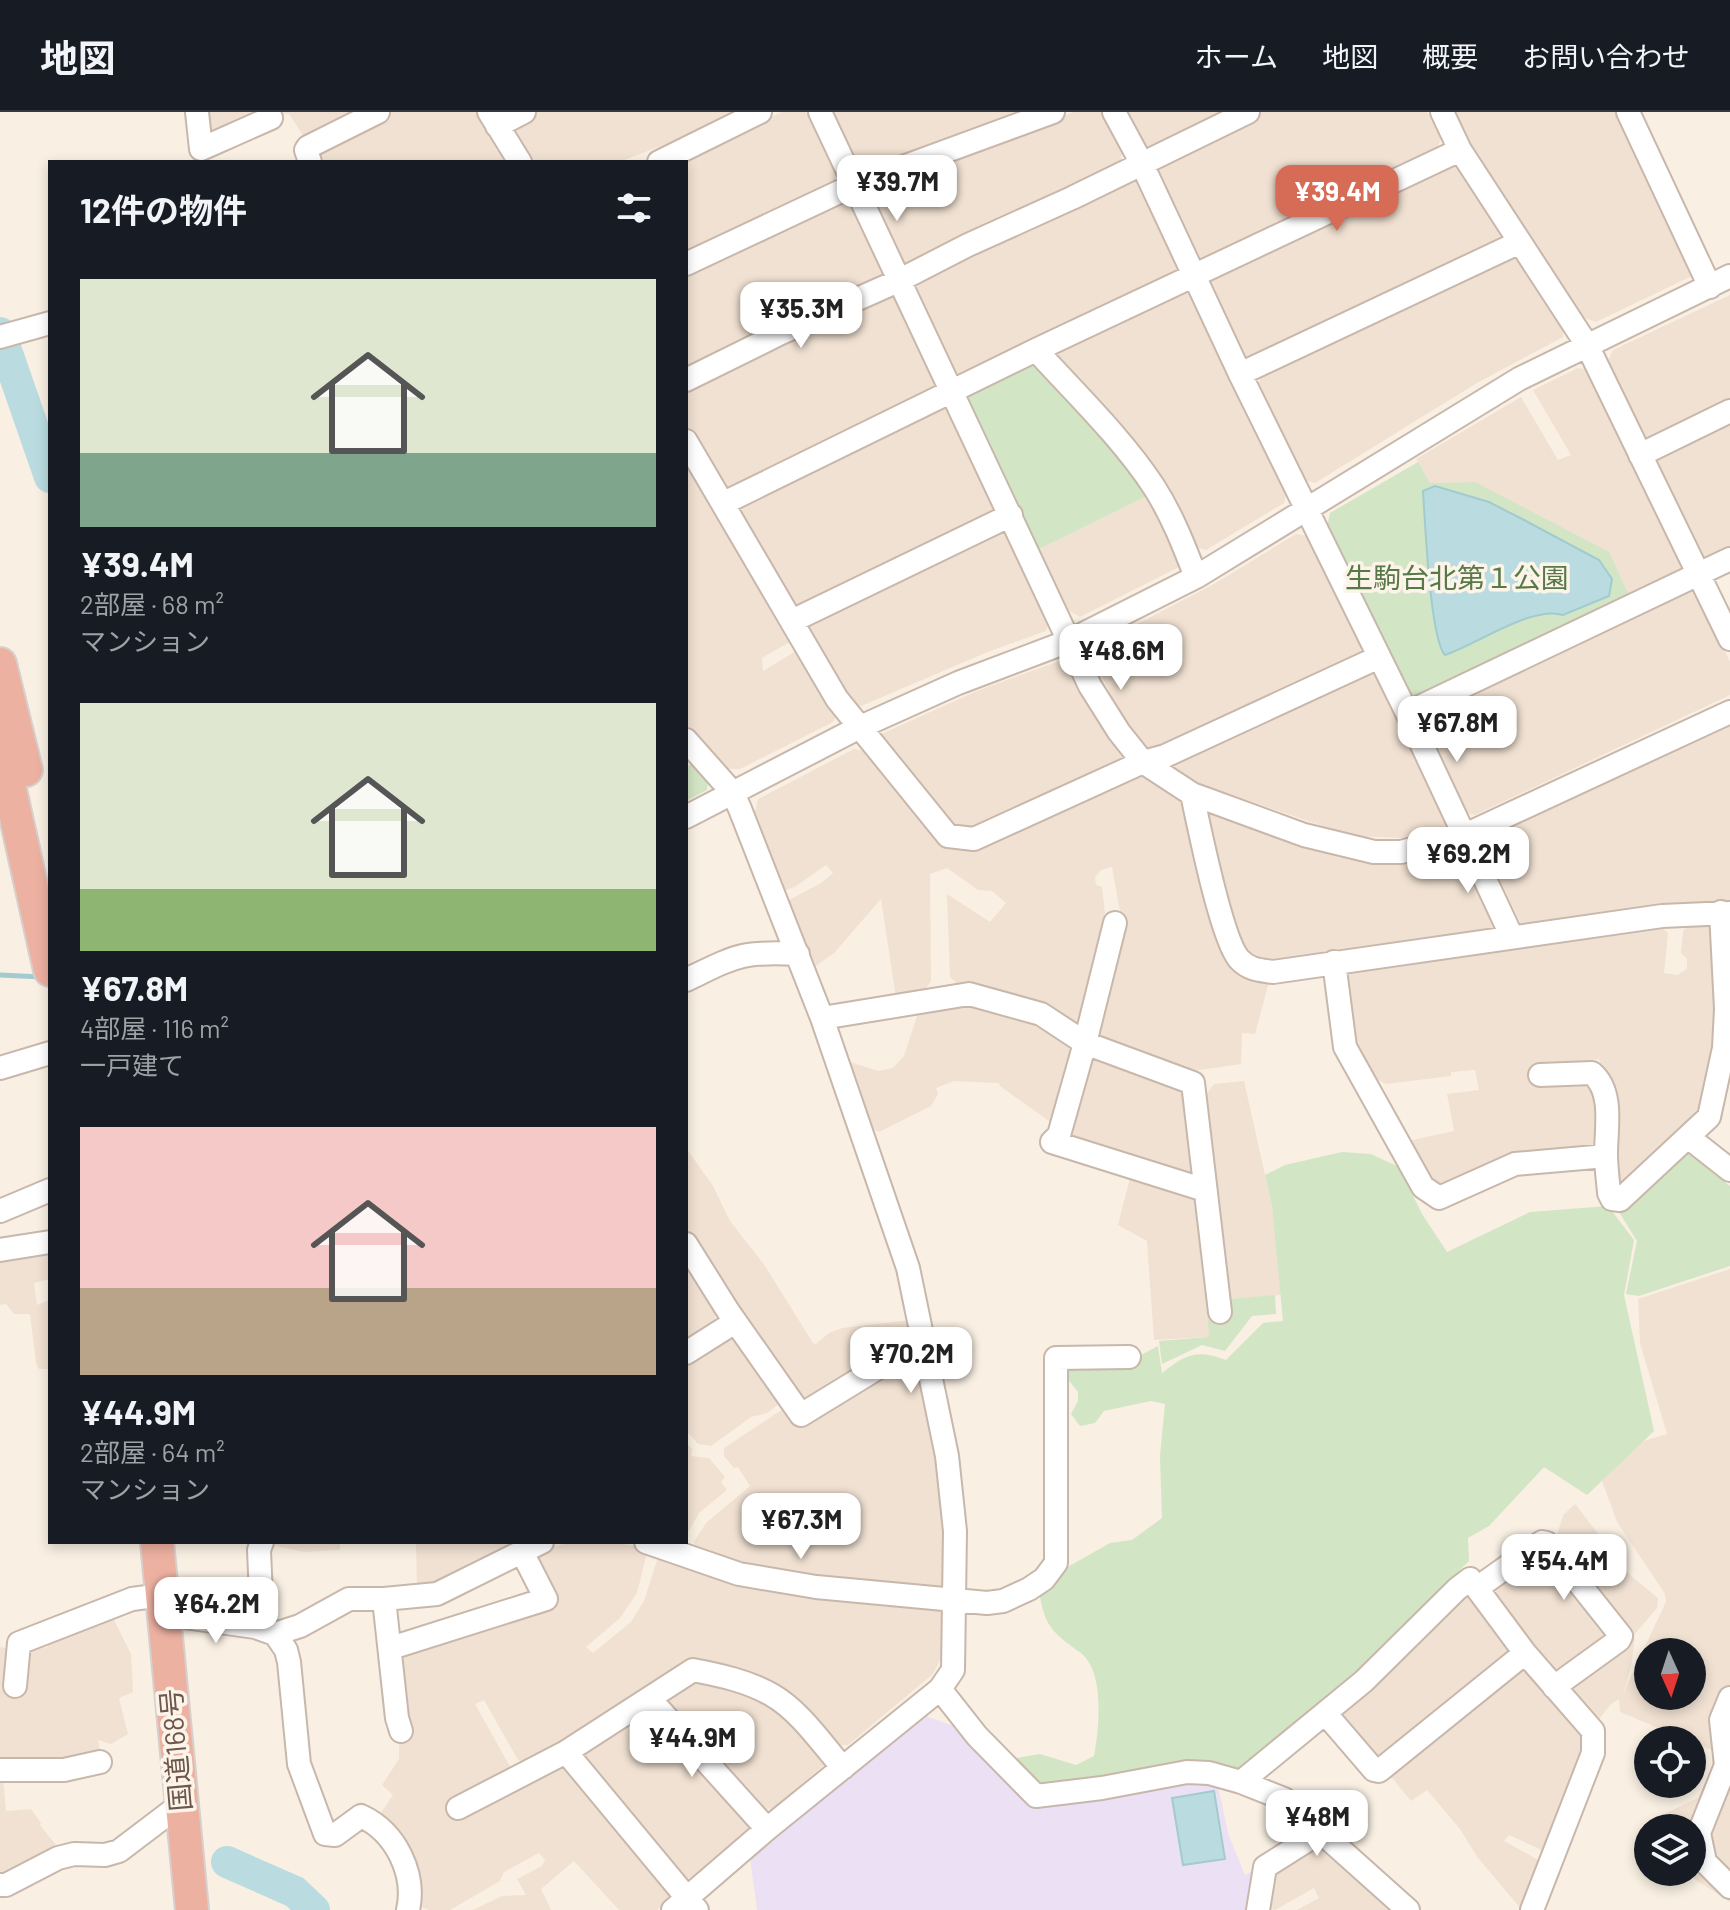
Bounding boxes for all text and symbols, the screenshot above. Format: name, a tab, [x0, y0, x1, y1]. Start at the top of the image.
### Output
text: 地図	[40, 34, 116, 80]
text: ホーム	[1195, 39, 1278, 73]
text: 地図	[1322, 39, 1378, 73]
text: 概要	[1422, 39, 1478, 73]
text: お問い合わせ	[1522, 39, 1690, 73]
pin: ¥39.7M	[832, 155, 962, 223]
text: ¥39.7M	[855, 165, 939, 196]
pin: ¥39.4M	[1272, 165, 1402, 233]
text: ¥39.4M	[1293, 175, 1381, 206]
icon: filters	[612, 186, 656, 230]
text: 12件の物件	[80, 189, 247, 230]
pin: ¥35.3M	[736, 282, 866, 350]
text: ¥35.3M	[758, 292, 844, 323]
icon: home	[296, 331, 440, 475]
text: ¥39.4M	[80, 543, 194, 584]
park label: 生駒台北第１公園	[1345, 560, 1569, 594]
text: 2部屋 · 68 m²	[80, 588, 224, 619]
pin: ¥48.6M	[1056, 624, 1186, 692]
text: マンション	[80, 625, 210, 656]
text: ¥48.6M	[1077, 634, 1165, 665]
pin: ¥67.8M	[1392, 696, 1522, 764]
text: ¥67.8M	[1416, 706, 1498, 737]
icon: home	[296, 755, 440, 899]
pin: ¥69.2M	[1403, 827, 1533, 895]
text: ¥69.2M	[1425, 837, 1511, 868]
text: ¥67.8M	[80, 967, 188, 1008]
text: 4部屋 · 116 m²	[80, 1012, 229, 1043]
text: 一戸建て	[80, 1049, 184, 1080]
icon: home	[296, 1179, 440, 1323]
pin: ¥70.2M	[846, 1327, 976, 1395]
text: ¥70.2M	[868, 1337, 954, 1368]
text: ¥44.9M	[80, 1391, 196, 1432]
text: 2部屋 · 64 m²	[80, 1436, 225, 1467]
text: マンション	[80, 1473, 210, 1504]
pin: ¥67.3M	[736, 1493, 866, 1561]
text: ¥67.3M	[760, 1503, 842, 1534]
pin: ¥54.4M	[1499, 1534, 1629, 1602]
text: ¥54.4M	[1520, 1544, 1608, 1575]
pin: ¥64.2M	[151, 1577, 281, 1645]
text: ¥64.2M	[172, 1587, 260, 1618]
north arrow	[1634, 1638, 1706, 1710]
map controls	[1634, 1638, 1706, 1886]
street label: 国道168号	[153, 1687, 197, 1813]
pin: ¥44.9M	[627, 1711, 757, 1779]
text: ¥44.9M	[648, 1721, 736, 1752]
button: locate	[1634, 1726, 1706, 1798]
pin: ¥48M	[1270, 1790, 1364, 1858]
text: ¥48M	[1284, 1800, 1350, 1831]
button: layers	[1634, 1814, 1706, 1886]

